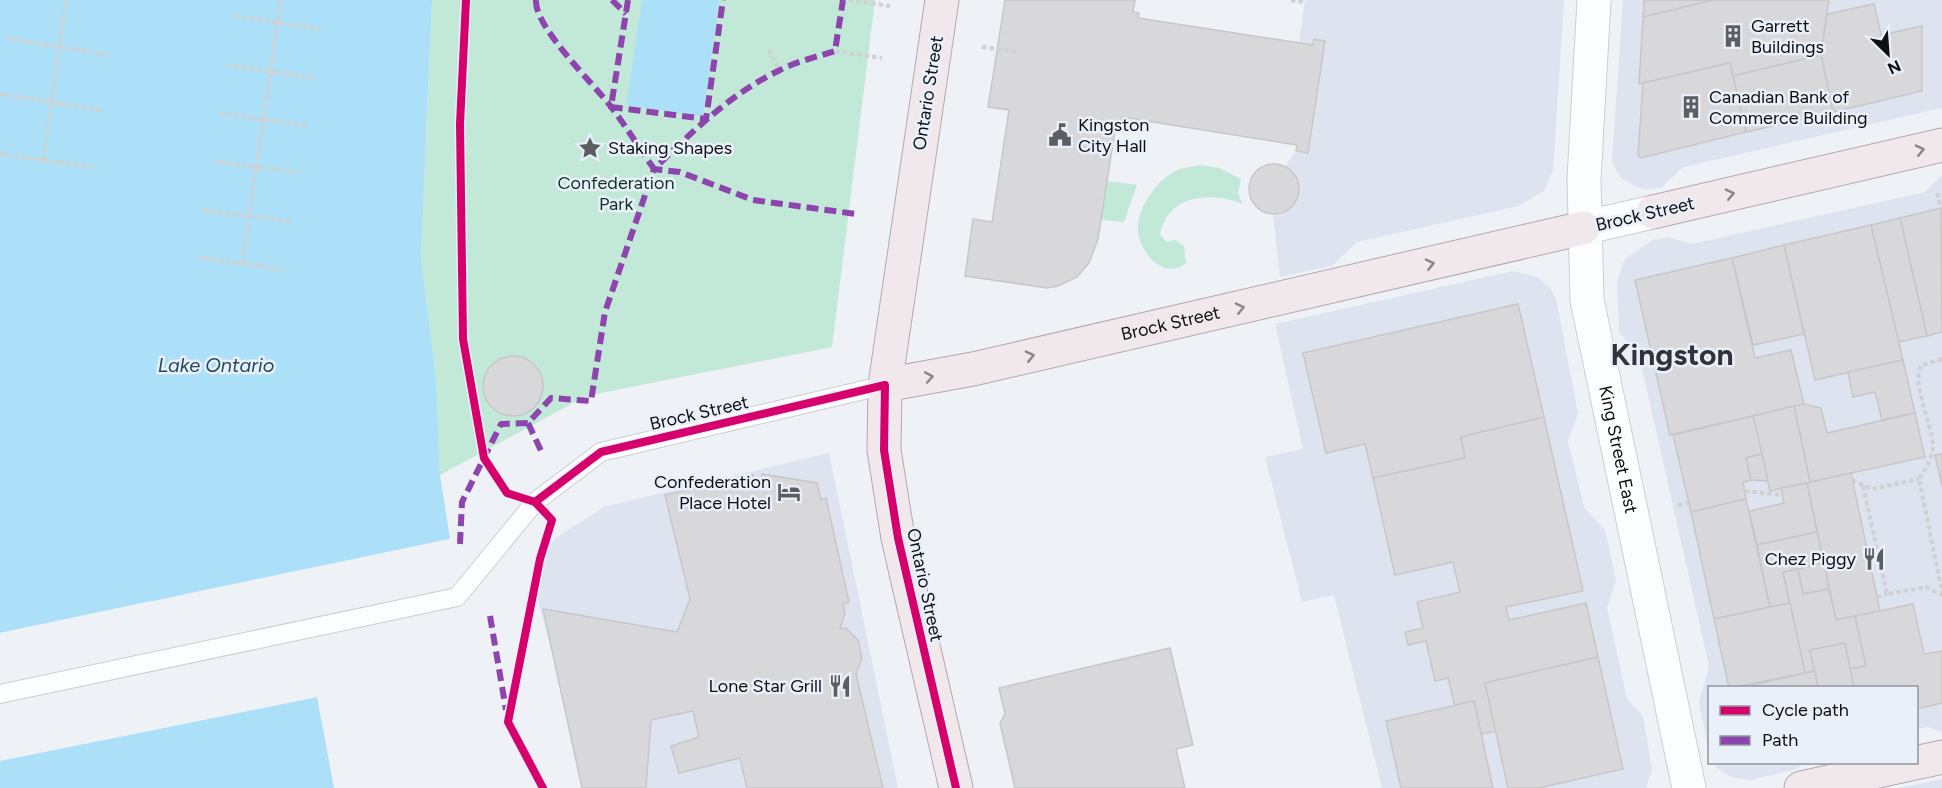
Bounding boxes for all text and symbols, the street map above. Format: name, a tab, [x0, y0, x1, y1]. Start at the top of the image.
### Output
place label: Garrett Buildings	[1751, 15, 1824, 58]
building icon: Garrett Buildings	[1720, 23, 1746, 49]
north arrow	[1858, 24, 1918, 84]
street label: Ontario Street	[908, 34, 948, 152]
text: N	[1885, 56, 1904, 78]
place label: Canadian Bank of Commerce Building	[1709, 86, 1868, 129]
building icon: Canadian Bank of Commerce Building	[1678, 94, 1704, 120]
place label: Kingston City Hall	[1078, 114, 1149, 157]
public building icon: Kingston City Hall	[1047, 122, 1073, 148]
place icon: Staking Shapes	[577, 135, 603, 161]
place label: Staking Shapes	[608, 137, 732, 159]
one-way arrow	[1915, 145, 1925, 158]
park label: Confederation Park	[558, 172, 674, 215]
one-way arrow	[1725, 189, 1735, 202]
street label: Brock Street	[1593, 192, 1697, 236]
one-way arrow	[1425, 258, 1435, 271]
street label: Brock Street	[1119, 301, 1222, 345]
one-way arrow	[1235, 302, 1245, 315]
district label: Kingston	[1610, 336, 1734, 373]
one-way arrow	[1024, 351, 1034, 364]
water label: Lake Ontario	[158, 353, 275, 377]
one-way arrow	[924, 372, 933, 384]
street label: King Street East	[1594, 383, 1642, 516]
street label: Brock Street	[647, 391, 751, 435]
place label: Confederation Place Hotel	[654, 471, 771, 514]
hotel icon: Confederation Place Hotel	[776, 479, 802, 505]
street label: Ontario Street	[902, 526, 948, 644]
restaurant icon: Chez Piggy	[1861, 546, 1887, 572]
place label: Chez Piggy	[1765, 548, 1857, 570]
restaurant icon: Lone Star Grill	[827, 673, 853, 699]
place label: Lone Star Grill	[709, 675, 822, 697]
legend	[1708, 686, 1918, 764]
text: Cycle path	[1762, 699, 1849, 721]
text: Path	[1762, 729, 1798, 751]

